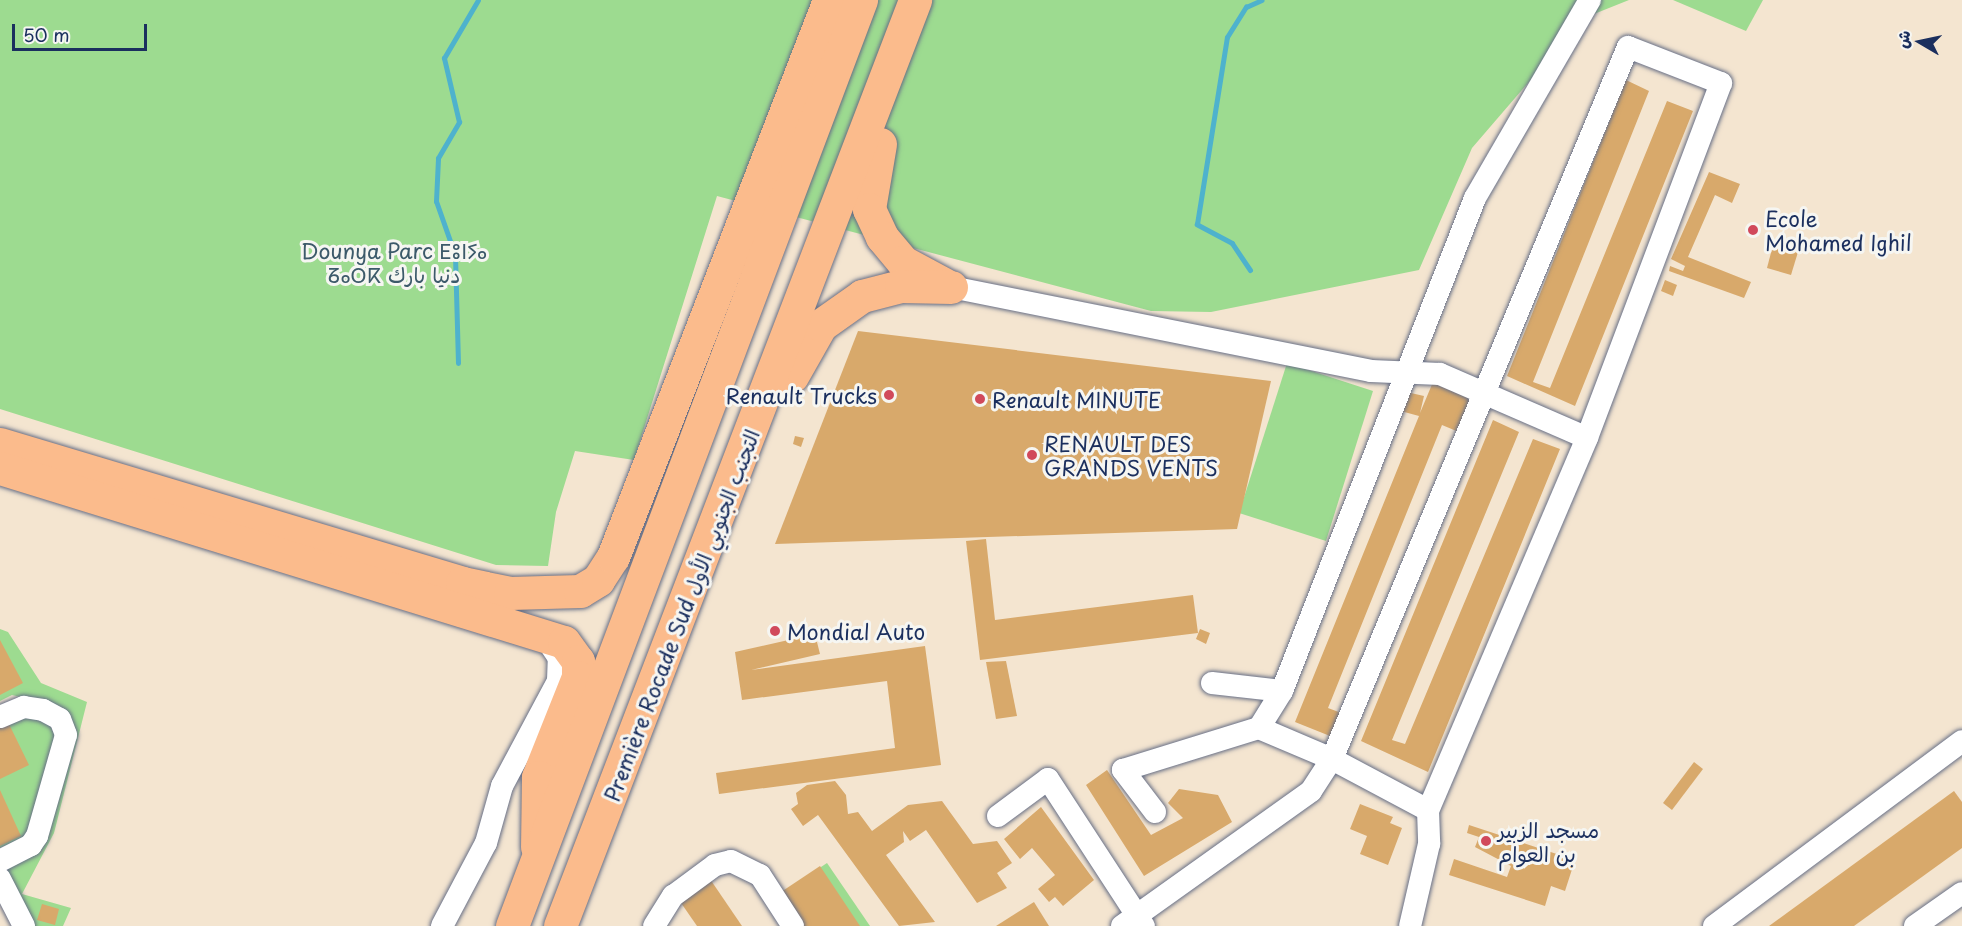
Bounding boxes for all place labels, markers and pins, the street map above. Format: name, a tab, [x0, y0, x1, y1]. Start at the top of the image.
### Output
place label: Ecole Mohamed Ighil	[1765, 205, 1913, 255]
marker: Ecole Mohamed Ighil	[1746, 223, 1760, 237]
place label: Renault Trucks	[726, 382, 877, 408]
place label: Renault MINUTE	[992, 386, 1162, 412]
marker: Renault Trucks	[882, 388, 896, 402]
marker: Renault MINUTE	[973, 392, 987, 406]
place label: RENAULT DES GRANDS VENTS	[1044, 430, 1216, 480]
marker: RENAULT DES GRANDS VENTS	[1025, 448, 1039, 462]
place label: Mondial Auto	[787, 618, 925, 644]
marker: Mondial Auto	[768, 624, 782, 638]
place label: مسجد الزبير بن العوام	[1498, 816, 1599, 866]
marker: مسجد الزبير بن العوام	[1479, 834, 1493, 848]

